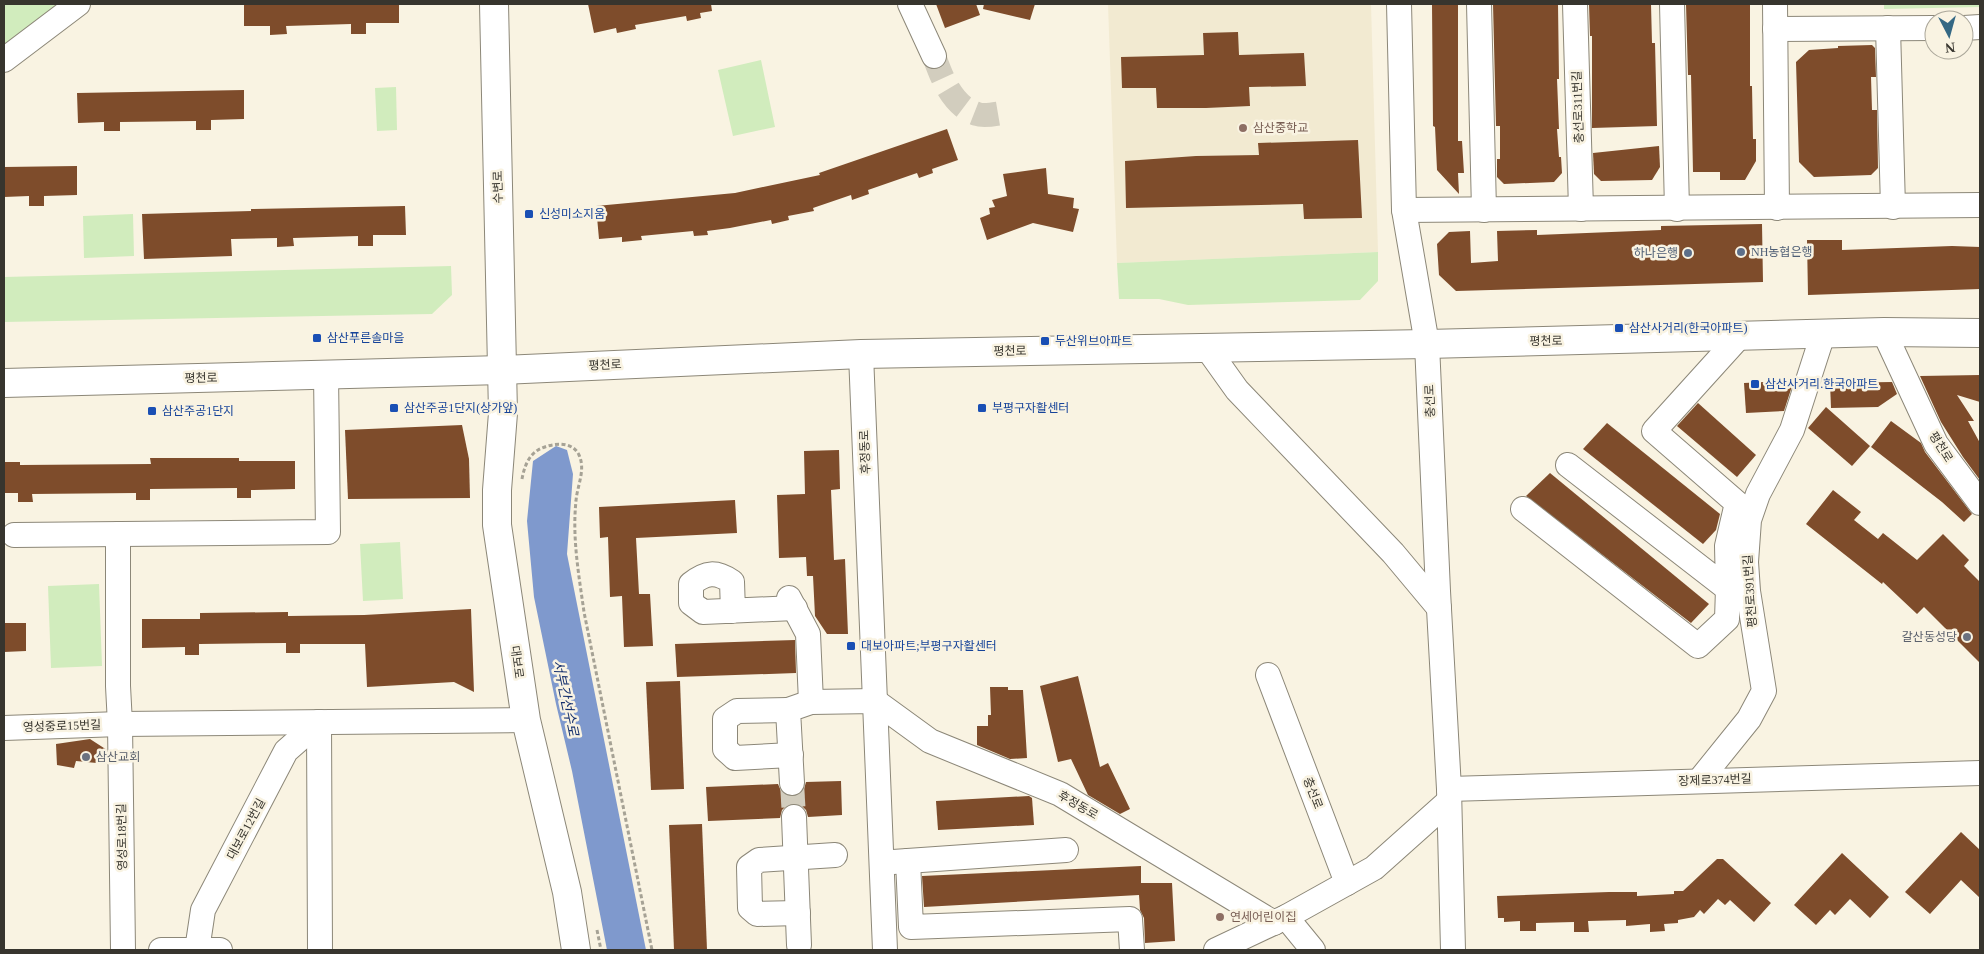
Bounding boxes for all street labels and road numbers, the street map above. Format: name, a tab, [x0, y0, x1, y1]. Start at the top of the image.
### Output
street label: 충선로311번길	[1570, 70, 1586, 144]
street label: 수변로	[491, 170, 505, 204]
street label: 평천로	[1529, 334, 1563, 348]
street label: 평천로	[993, 344, 1027, 358]
street label: 평천로	[588, 357, 622, 373]
street label: 평천로	[184, 371, 218, 385]
street label: 충선로	[1422, 384, 1438, 418]
street label: 평천로	[1926, 429, 1956, 465]
street label: 후정동로	[857, 430, 873, 474]
street label: 평천로391번길	[1740, 554, 1760, 628]
street label: 대보로	[508, 645, 526, 679]
street label: 영성중로15번길	[23, 718, 101, 734]
street label: 장제로374번길	[1678, 772, 1752, 788]
street label: 충선로	[1301, 775, 1325, 811]
street label: 후정동로	[1055, 788, 1101, 822]
street label: 대보로12번길	[224, 796, 268, 862]
street label: 영성로18번길	[114, 803, 130, 871]

